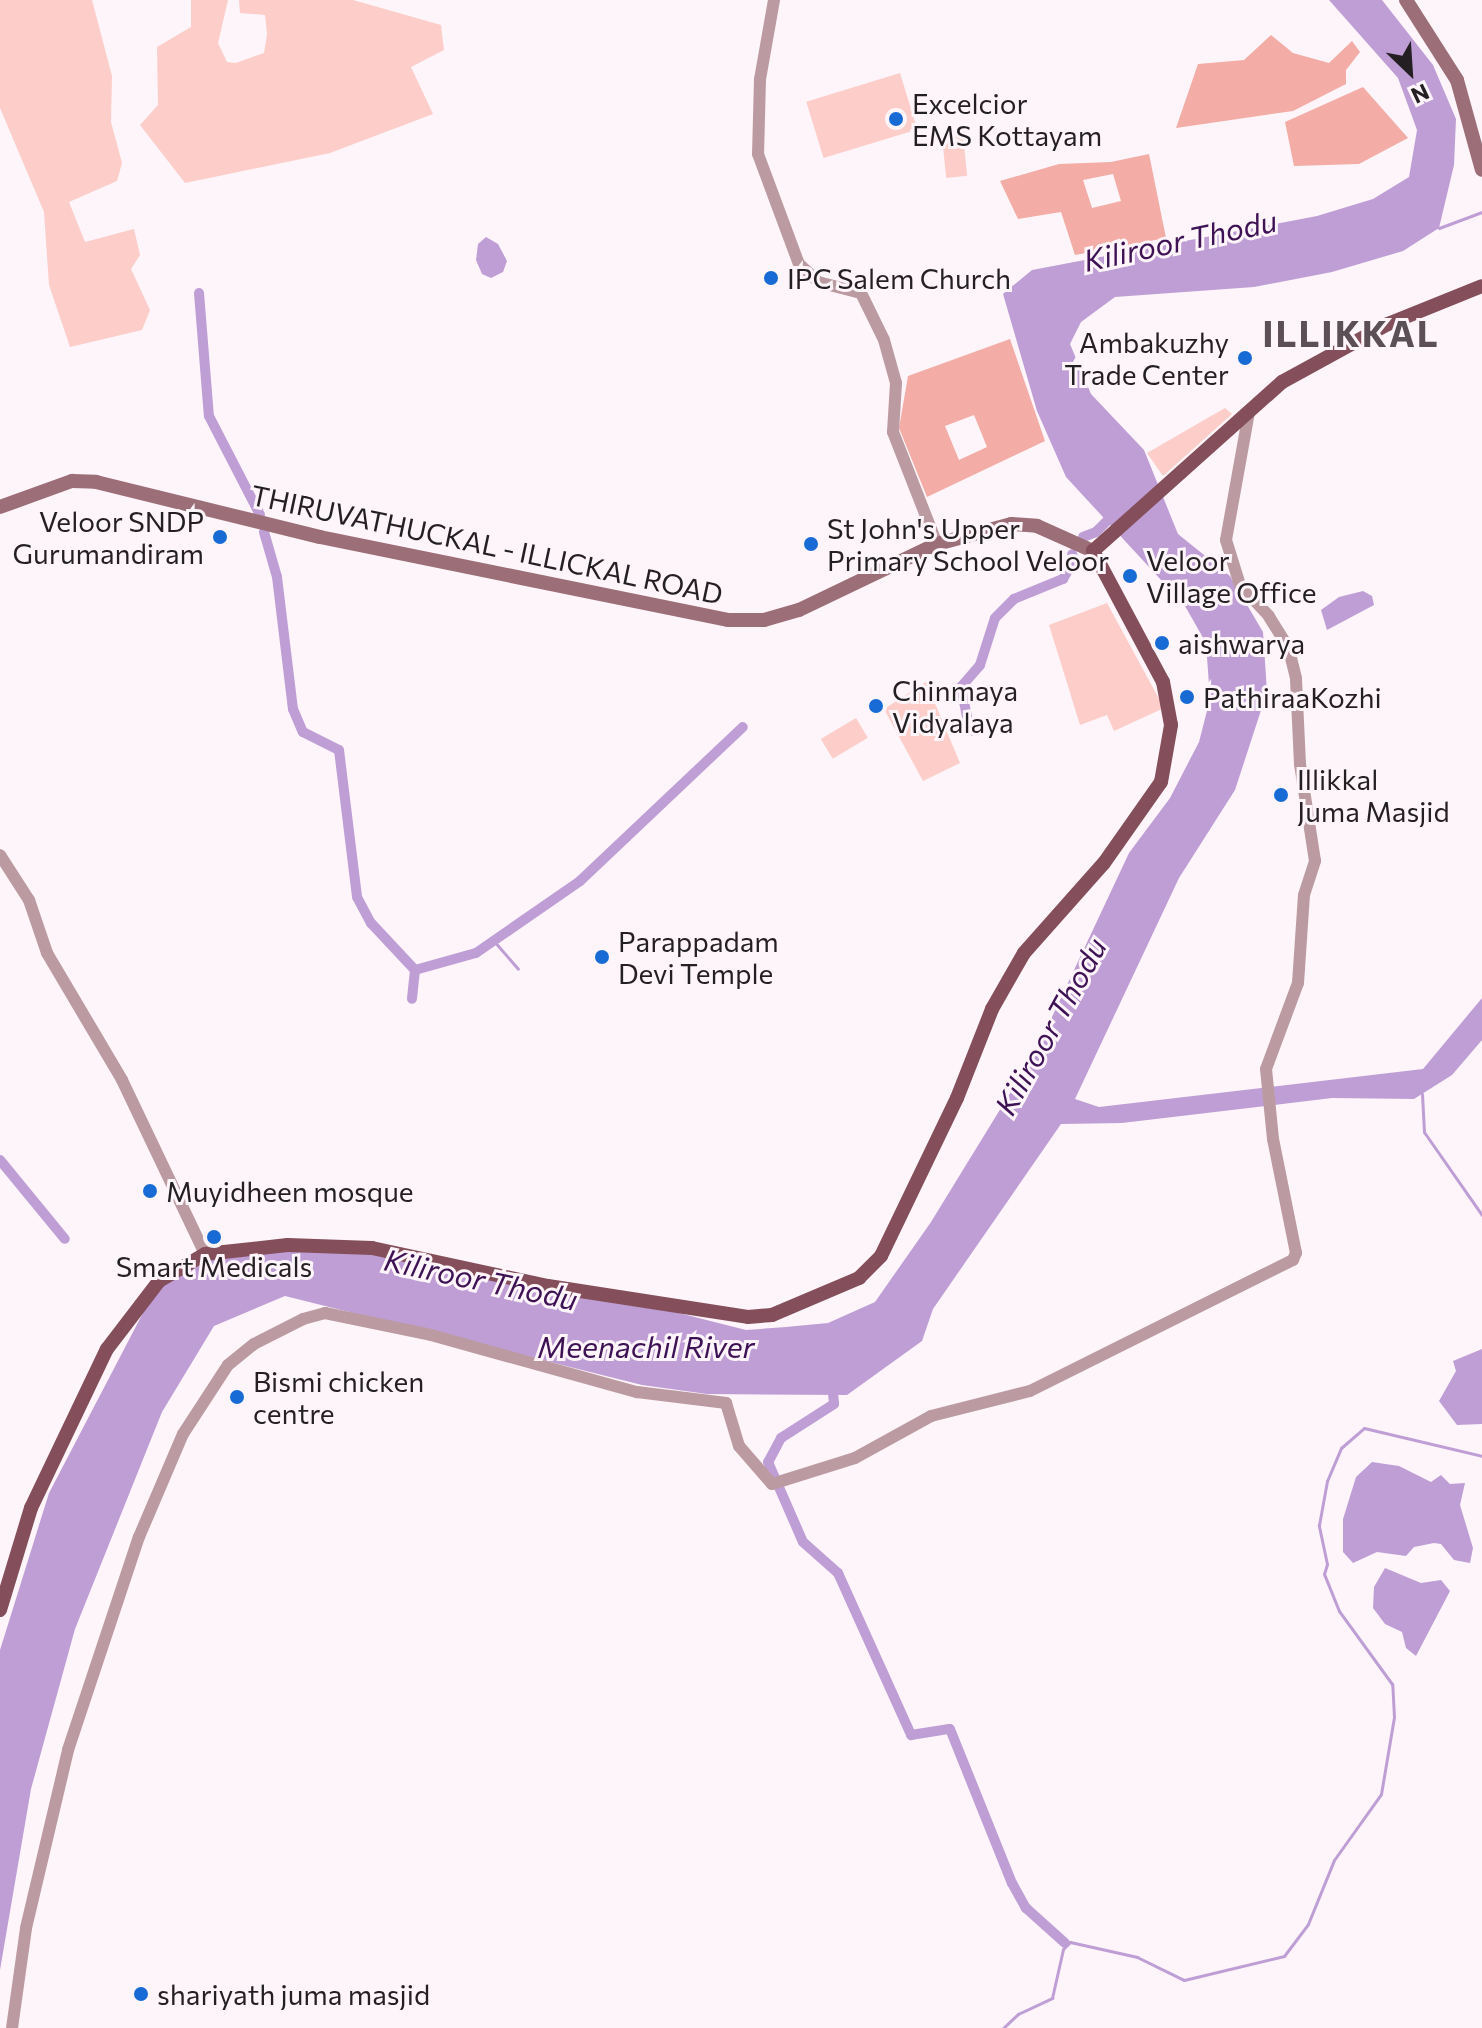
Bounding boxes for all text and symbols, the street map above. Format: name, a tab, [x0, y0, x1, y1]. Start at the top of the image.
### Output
north arrow	[1370, 32, 1450, 112]
text: N	[1407, 78, 1434, 110]
place label: Excelcior EMS Kottayam	[912, 86, 1102, 152]
marker: Excelcior EMS Kottayam	[887, 110, 905, 128]
water label: Kiliroor Thodu	[1080, 202, 1280, 278]
place label: IPC Salem Church	[787, 261, 1011, 295]
marker: IPC Salem Church	[762, 269, 780, 287]
district label: ILLIKKAL	[1262, 311, 1440, 355]
place label: Ambakuzhy Trade Center	[1064, 325, 1229, 391]
marker: Ambakuzhy Trade Center	[1236, 349, 1254, 367]
street label: THIRUVATHUCKAL - ILLICKAL ROAD	[248, 478, 726, 610]
place label: Veloor SNDP Gurumandiram	[13, 504, 204, 570]
place label: St John's Upper Primary School Veloor	[827, 511, 1109, 577]
marker: Veloor SNDP Gurumandiram	[211, 528, 229, 546]
marker: St John's Upper Primary School Veloor	[802, 535, 820, 553]
place label: Veloor Village Office	[1146, 543, 1316, 609]
marker: Veloor Village Office	[1121, 567, 1139, 585]
place label: aishwarya	[1178, 626, 1305, 660]
marker: aishwarya	[1153, 634, 1171, 652]
place label: Chinmaya Vidyalaya	[892, 673, 1018, 739]
place label: PathiraaKozhi	[1203, 680, 1382, 714]
marker: PathiraaKozhi	[1178, 688, 1196, 706]
marker: Chinmaya Vidyalaya	[867, 697, 885, 715]
place label: Illikkal Juma Masjid	[1297, 762, 1450, 828]
marker: Illikkal Juma Masjid	[1272, 786, 1290, 804]
place label: Parappadam Devi Temple	[618, 924, 779, 990]
water label: Kiliroor Thodu	[987, 931, 1113, 1121]
marker: Parappadam Devi Temple	[593, 948, 611, 966]
place label: Muyidheen mosque	[166, 1174, 414, 1208]
marker: Muyidheen mosque	[141, 1182, 159, 1200]
marker: Smart Medicals	[205, 1228, 223, 1246]
water label: Kiliroor Thodu	[381, 1241, 581, 1317]
place label: Smart Medicals	[116, 1249, 312, 1283]
water label: Meenachil River	[538, 1328, 754, 1364]
place label: Bismi chicken centre	[253, 1364, 424, 1430]
marker: Bismi chicken centre	[228, 1388, 246, 1406]
place label: shariyath juma masjid	[157, 1977, 430, 2011]
marker: shariyath juma masjid	[132, 1985, 150, 2003]

